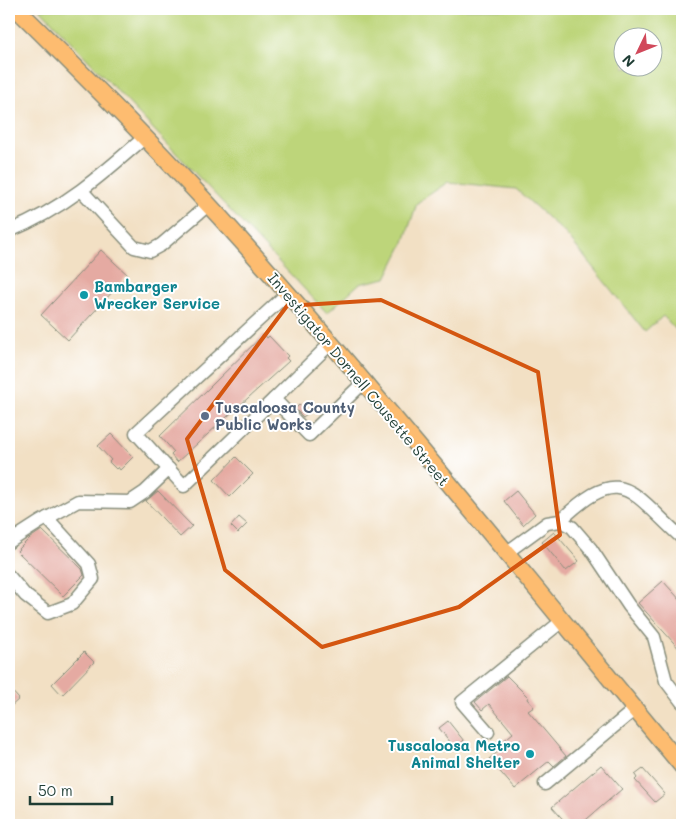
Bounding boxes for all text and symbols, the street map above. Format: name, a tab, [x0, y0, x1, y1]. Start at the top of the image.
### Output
north arrow	[614, 28, 664, 78]
text: N	[618, 51, 639, 72]
street label: Investigator Dornell Cousette Street	[264, 268, 454, 490]
place label: Bambarger Wrecker Service	[94, 276, 220, 313]
marker: Bambarger Wrecker Service	[78, 289, 90, 301]
place label: Tuscaloosa County Public Works	[215, 397, 355, 434]
marker: Tuscaloosa County Public Works	[199, 410, 211, 422]
place label: Tuscaloosa Metro Animal Shelter	[388, 735, 520, 772]
marker: Tuscaloosa Metro Animal Shelter	[524, 748, 536, 760]
scale bar	[30, 774, 112, 806]
text: 50 m	[38, 780, 73, 800]

